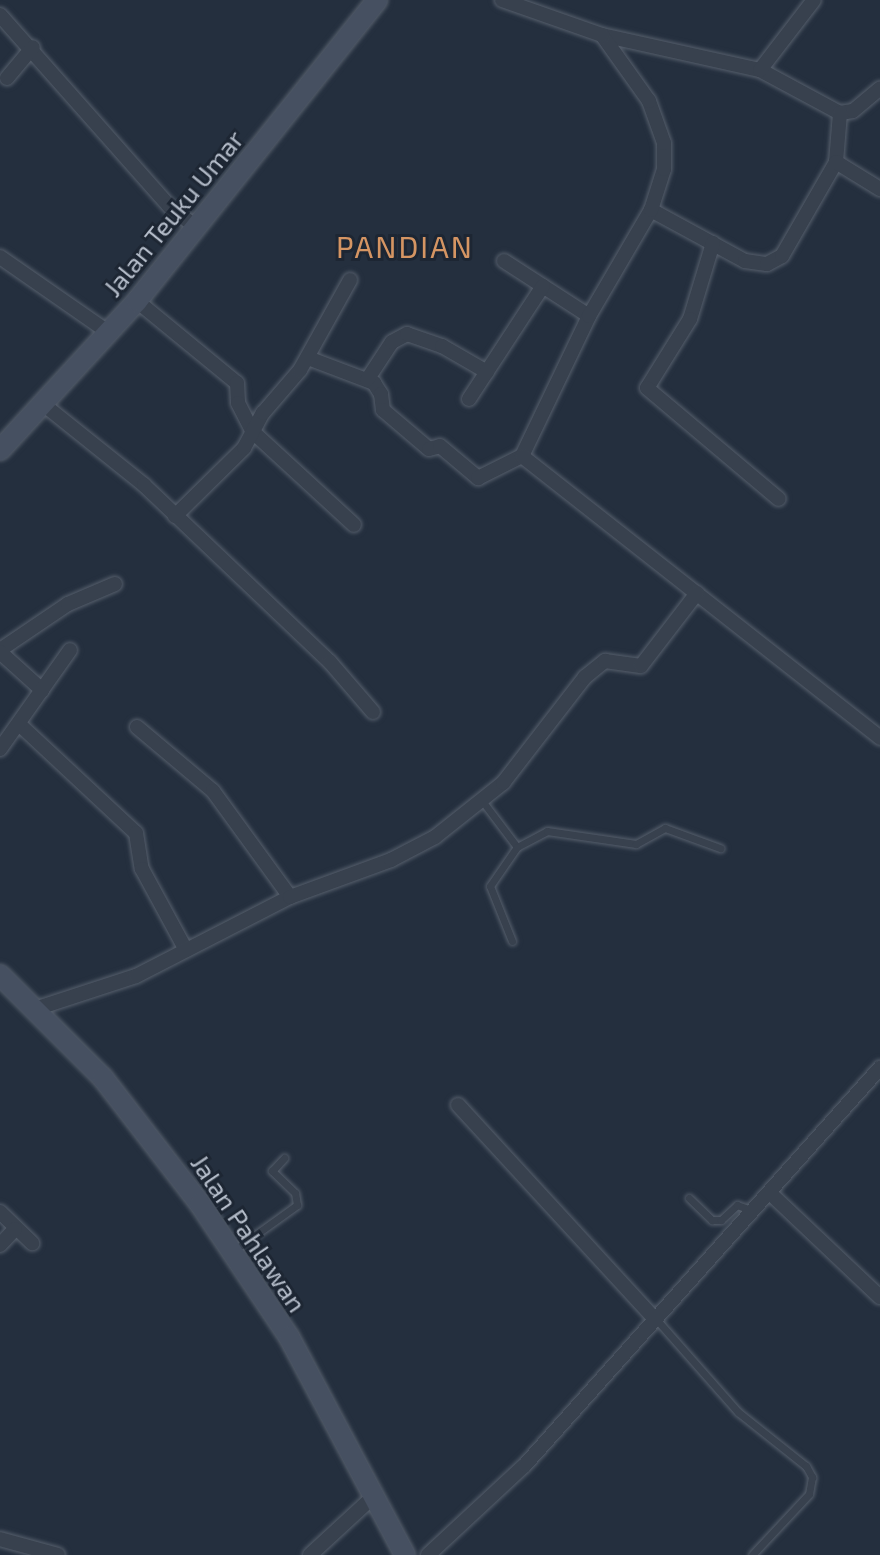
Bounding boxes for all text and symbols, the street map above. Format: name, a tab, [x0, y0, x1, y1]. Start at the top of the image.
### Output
street label: Jalan Teuku Umar	[96, 123, 250, 303]
district label: PANDIAN	[336, 228, 474, 264]
street label: Jalan Pahlawan	[185, 1148, 313, 1318]

